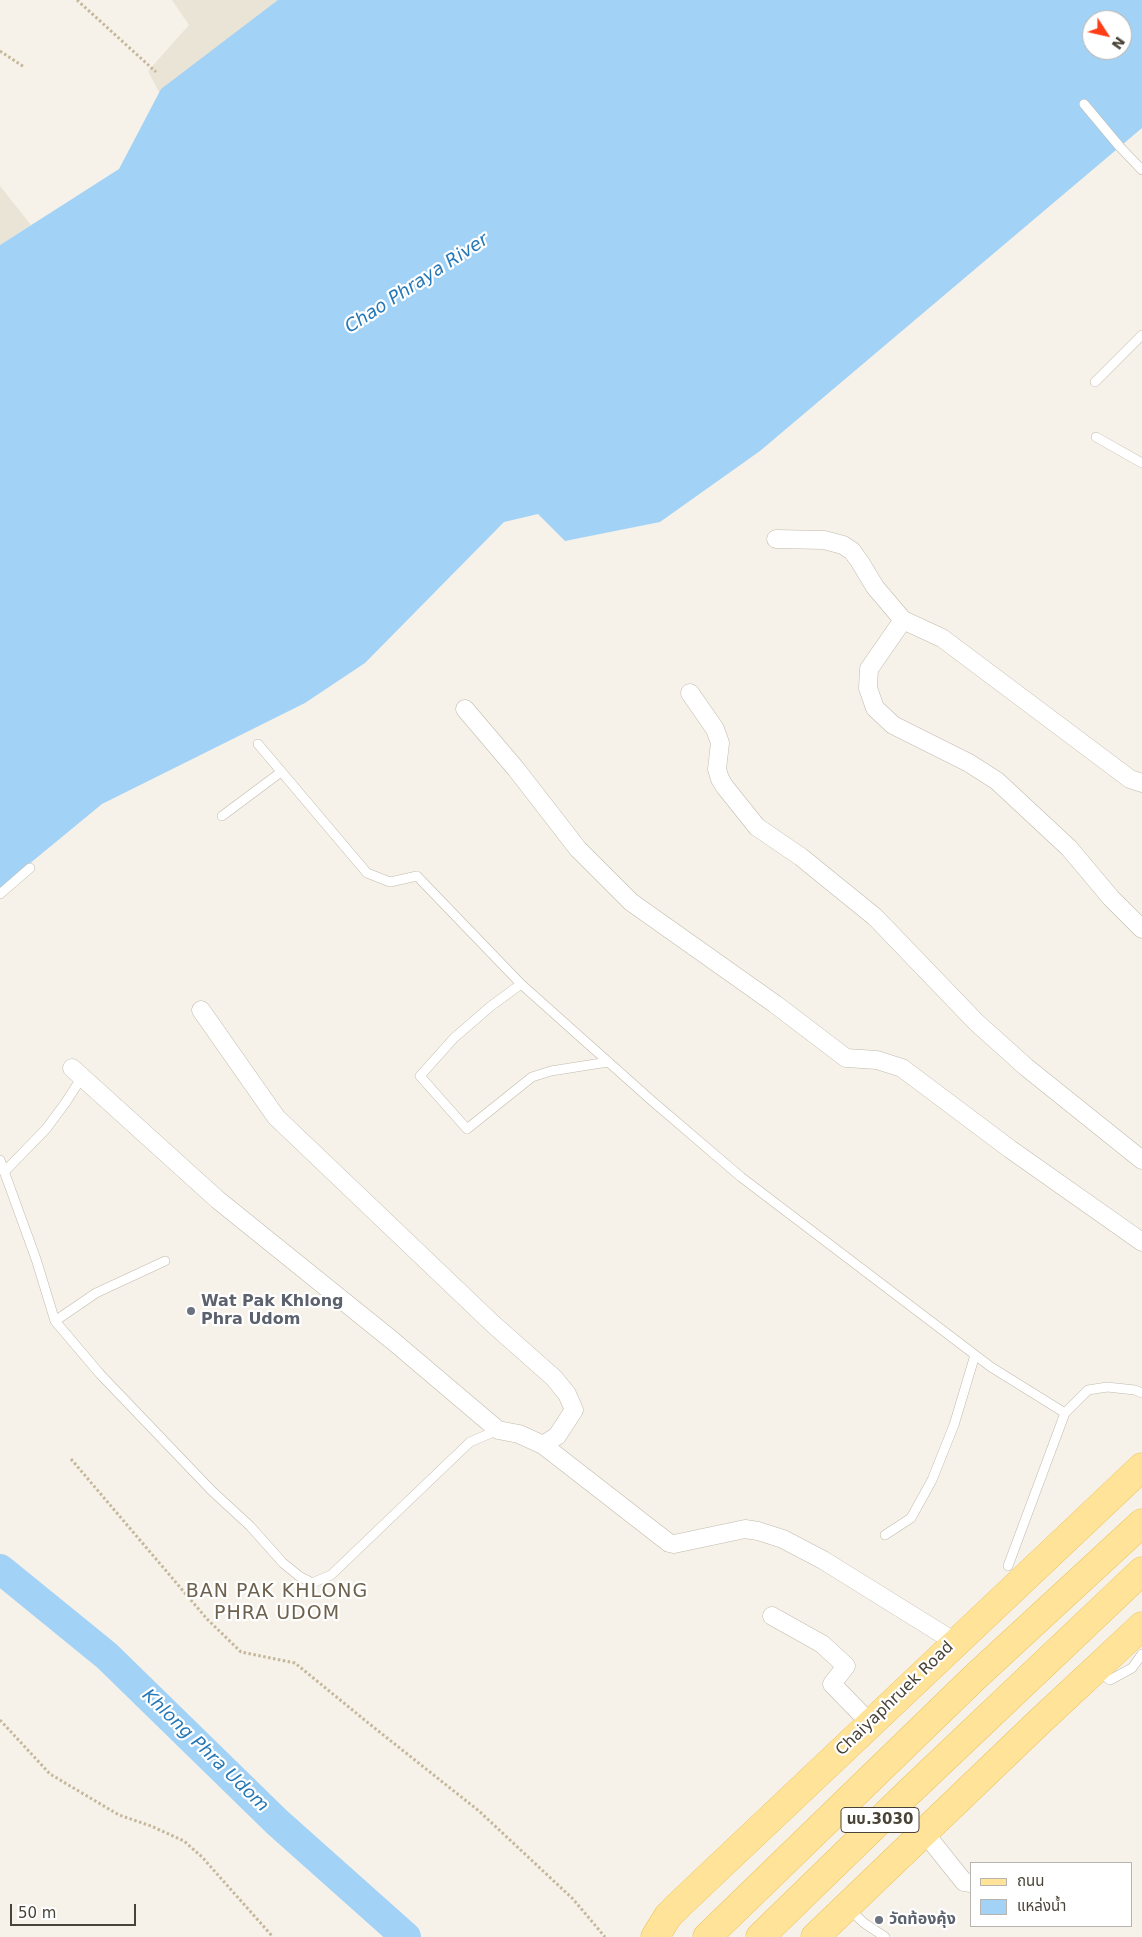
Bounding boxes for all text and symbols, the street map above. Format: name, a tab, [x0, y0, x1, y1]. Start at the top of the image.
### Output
north arrow	[1082, 10, 1132, 60]
text: N	[1109, 34, 1128, 52]
water label: Chao Phraya River	[341, 230, 493, 338]
place label: Wat Pak Khlong Phra Udom	[201, 1292, 344, 1330]
marker: Wat Pak Khlong Phra Udom	[185, 1305, 197, 1317]
district label: BAN PAK KHLONG PHRA UDOM	[184, 1581, 370, 1625]
street label: Chaiyaphruek Road	[832, 1638, 958, 1760]
water label: Khlong Phra Udom	[137, 1685, 273, 1817]
road number: นบ.3030	[841, 1808, 919, 1832]
legend	[970, 1862, 1132, 1927]
text: ถนน	[1017, 1872, 1044, 1890]
scale bar	[12, 1894, 139, 1926]
text: แหล่งน้ำ	[1017, 1897, 1066, 1915]
text: 50 m	[18, 1904, 56, 1922]
place label: วัดท้องคุ้ง	[889, 1910, 956, 1930]
marker: วัดท้องคุ้ง	[873, 1914, 885, 1926]

